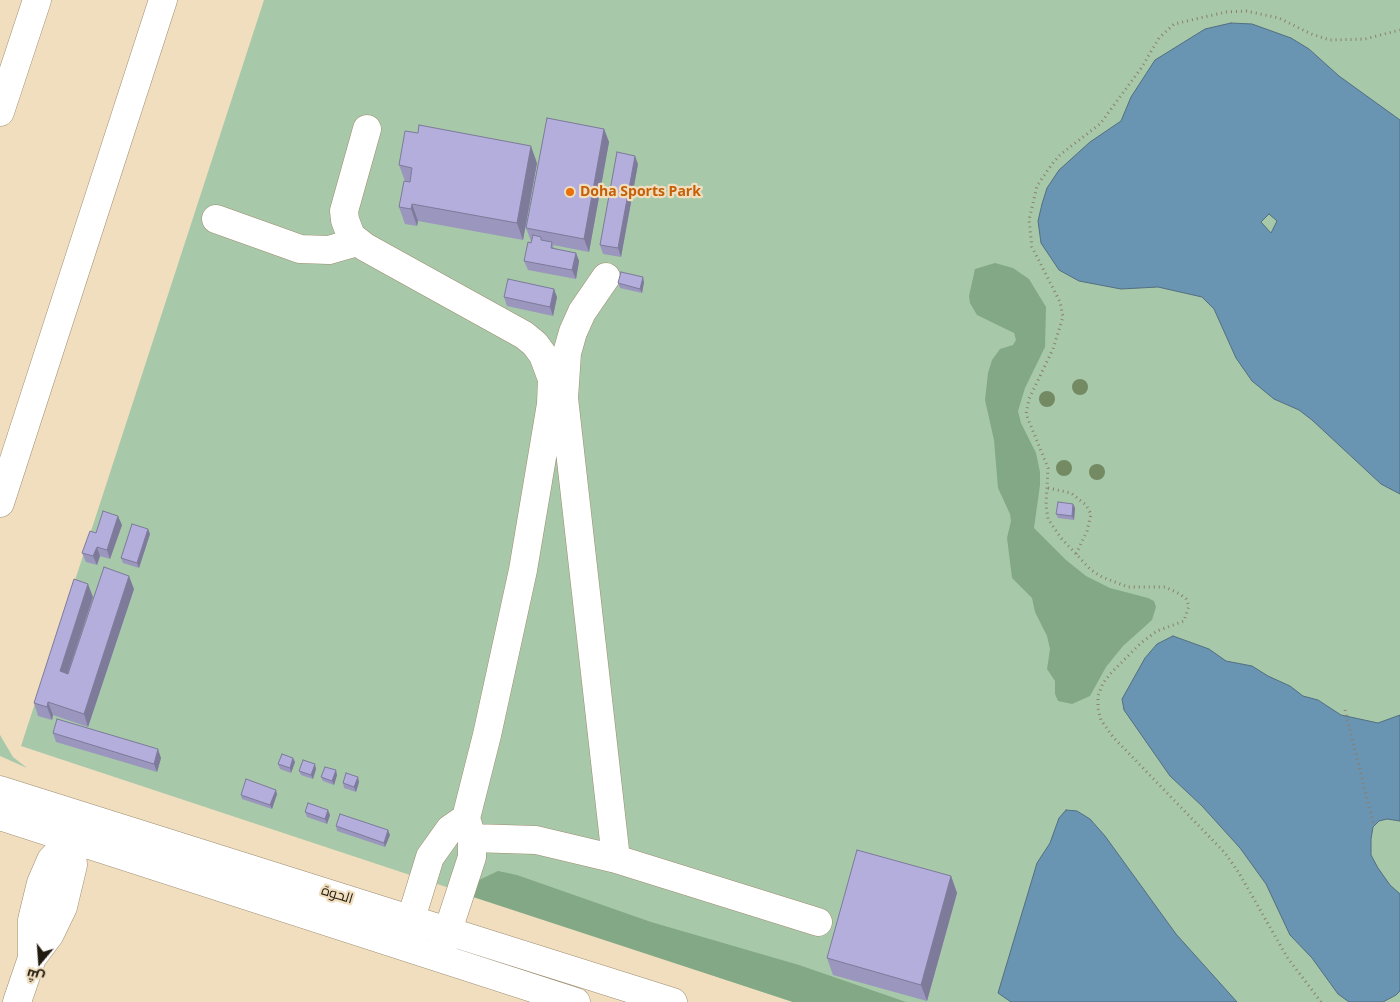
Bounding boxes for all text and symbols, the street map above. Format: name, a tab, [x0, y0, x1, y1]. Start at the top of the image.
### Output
place label: Doha Sports Park	[580, 184, 701, 200]
marker: Doha Sports Park	[564, 186, 576, 198]
street label: الحوة	[319, 882, 355, 908]
north arrow	[15, 937, 65, 987]
text: ش	[24, 965, 47, 989]

